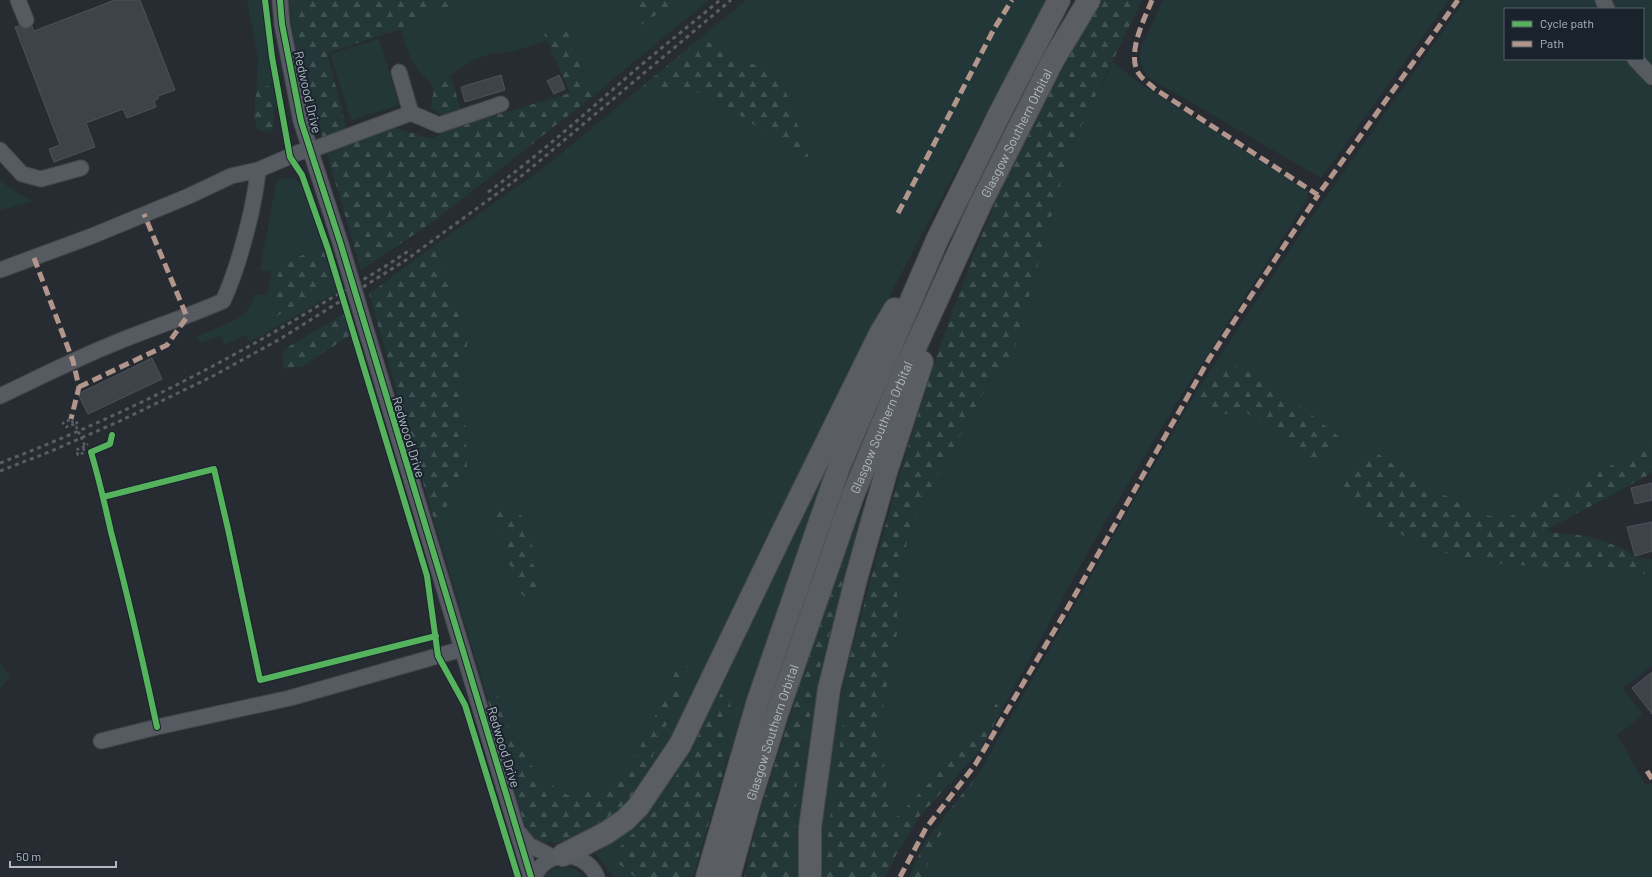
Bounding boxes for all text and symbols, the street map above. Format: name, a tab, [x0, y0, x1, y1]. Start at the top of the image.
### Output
legend	[1504, 8, 1644, 60]
text: Cycle path	[1540, 16, 1594, 30]
text: Path	[1540, 36, 1564, 50]
street label: Redwood Drive	[291, 49, 325, 135]
street label: Glasgow Southern Orbital	[977, 66, 1055, 200]
street label: Glasgow Southern Orbital	[846, 359, 916, 496]
street label: Redwood Drive	[389, 395, 429, 480]
street label: Glasgow Southern Orbital	[743, 662, 802, 802]
street label: Redwood Drive	[484, 705, 524, 790]
scale bar	[10, 843, 116, 869]
text: 50 m	[16, 849, 41, 863]

